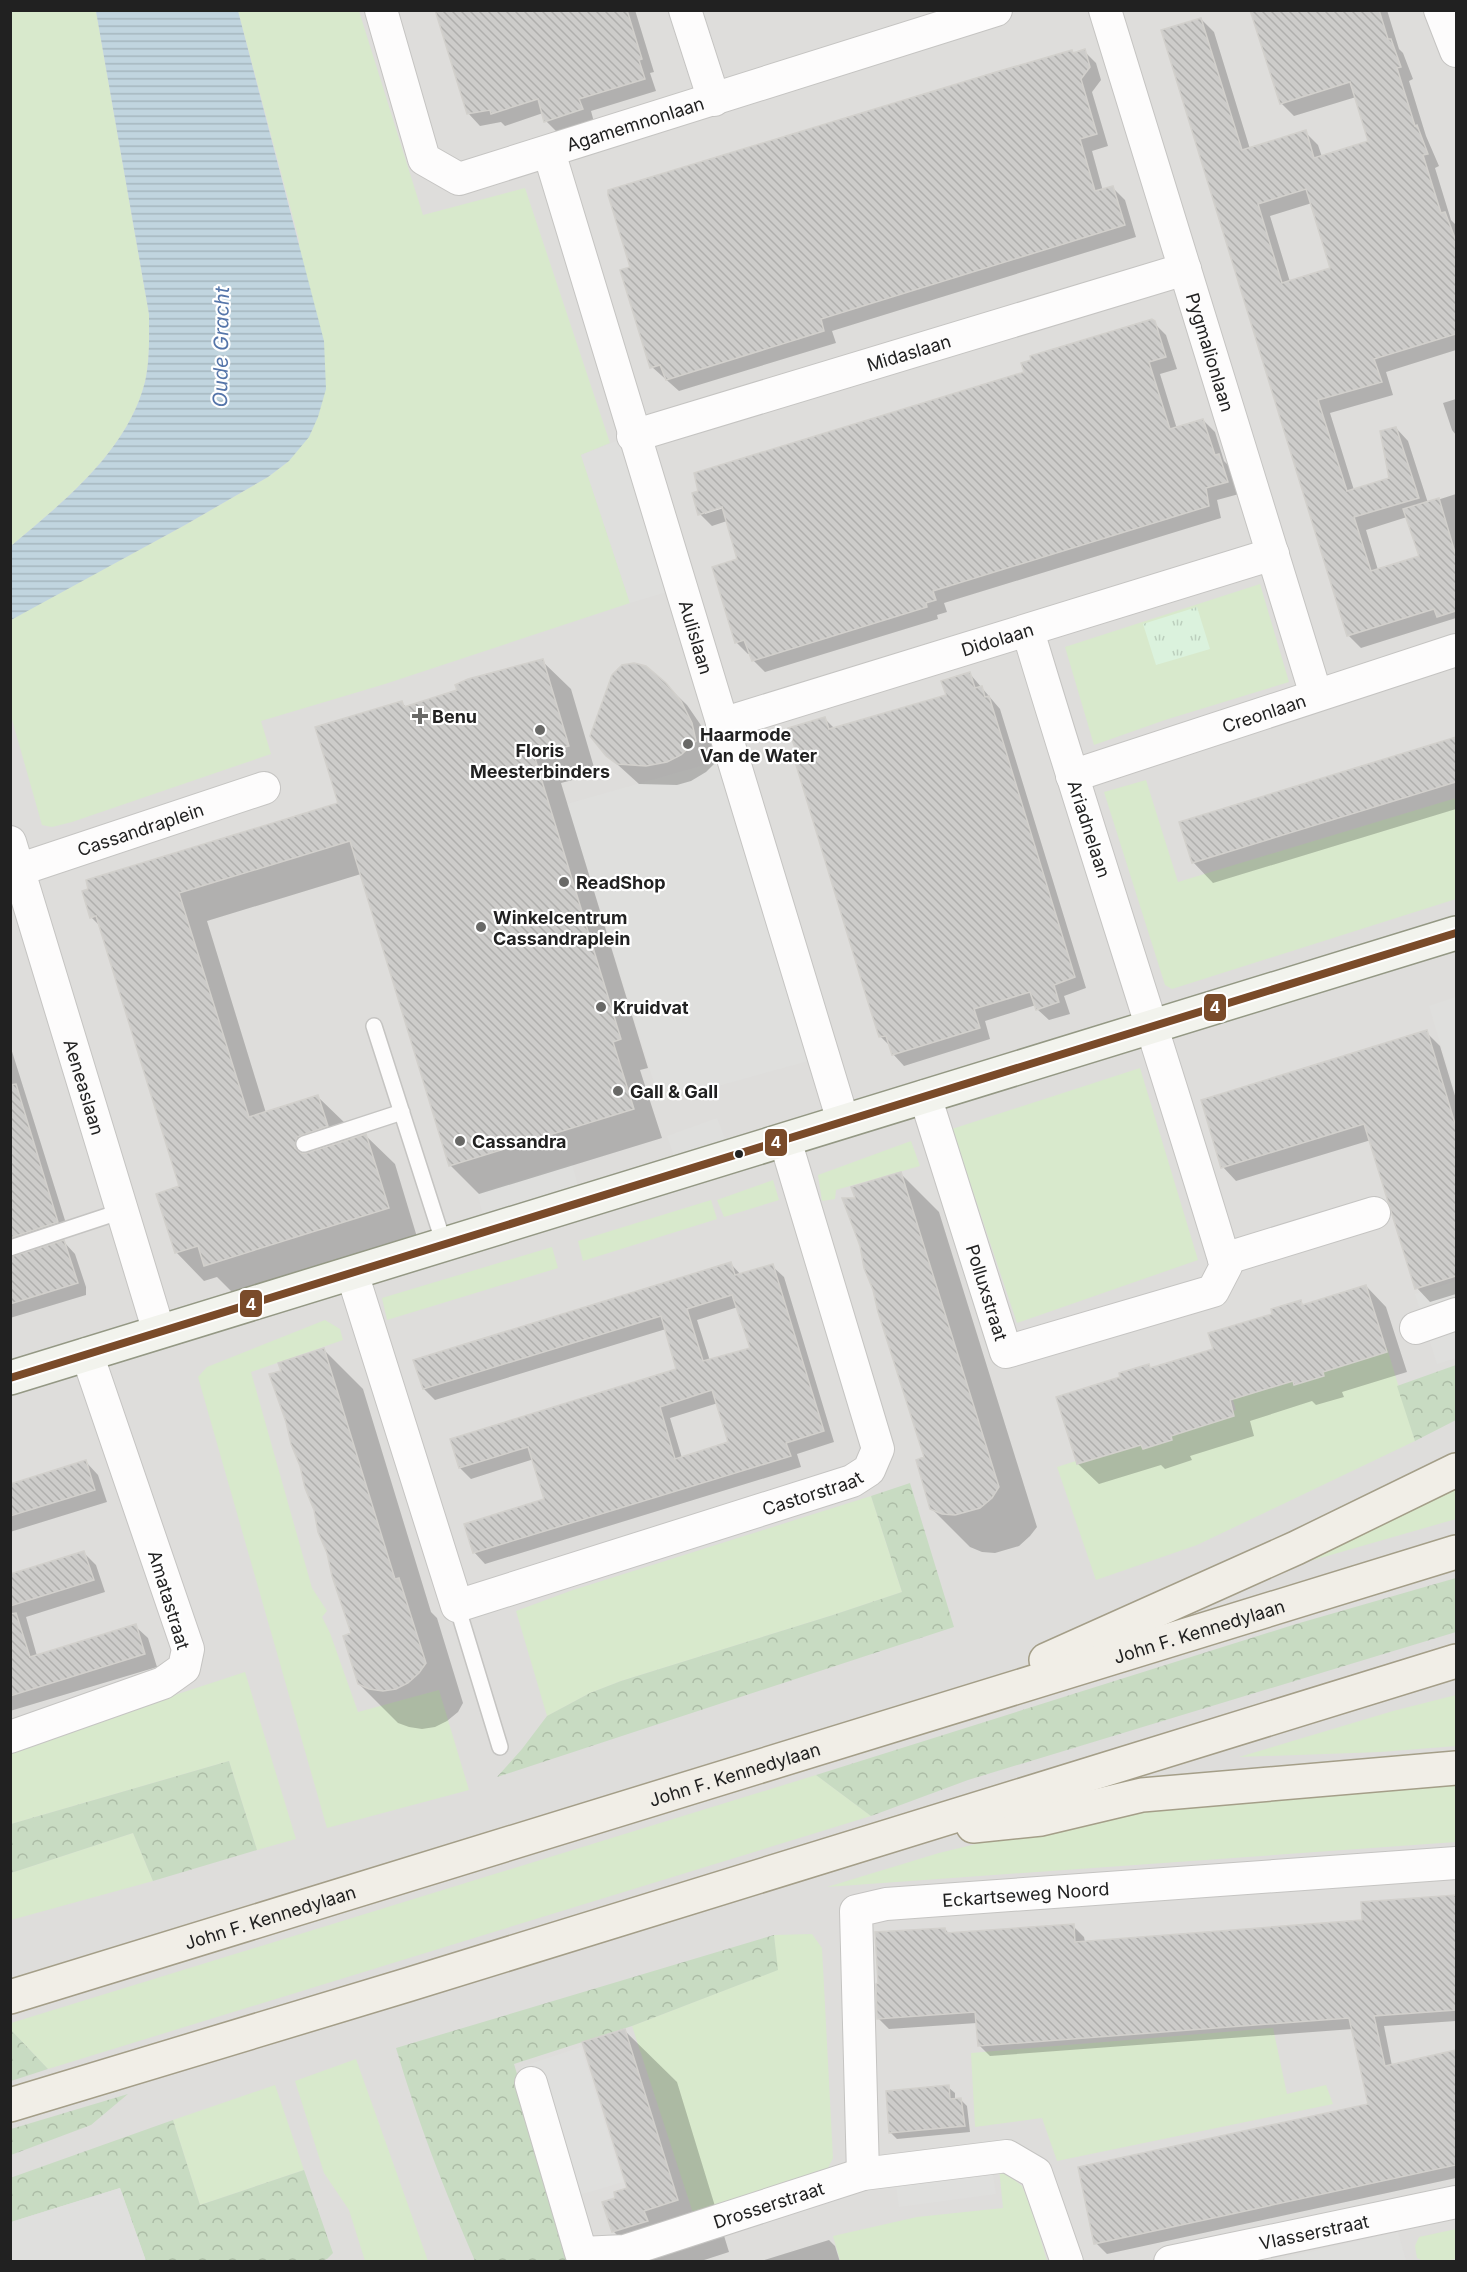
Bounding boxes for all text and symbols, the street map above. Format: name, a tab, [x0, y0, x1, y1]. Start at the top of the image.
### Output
street label: Agamemnonlaan	[564, 92, 706, 155]
water label: Oude Gracht	[208, 286, 234, 408]
street label: Pygmalionlaan	[1182, 290, 1239, 414]
street label: Midaslaan	[864, 330, 953, 375]
street label: Aulislaan	[675, 597, 717, 677]
street label: Didolaan	[959, 618, 1036, 660]
street label: Creonlaan	[1219, 690, 1308, 737]
place label: Benu	[432, 706, 477, 727]
marker: Benu	[413, 709, 427, 723]
marker: Floris Meesterbinders	[533, 723, 547, 737]
place label: Haarmode Van de Water	[700, 724, 817, 766]
marker: Haarmode Van de Water	[681, 737, 695, 751]
place label: Floris Meesterbinders	[470, 740, 610, 782]
street label: Ariadnelaan	[1063, 778, 1115, 880]
street label: Cassandraplein	[75, 798, 206, 860]
place label: ReadShop	[576, 872, 666, 893]
marker: ReadShop	[557, 875, 571, 889]
place label: Winkelcentrum Cassandraplein	[493, 907, 631, 949]
marker: Winkelcentrum Cassandraplein	[474, 920, 488, 934]
line badge: 4	[1203, 993, 1227, 1022]
place label: Kruidvat	[613, 997, 689, 1018]
text: 4	[1210, 997, 1221, 1017]
marker: Kruidvat	[594, 1000, 608, 1014]
street label: Aeneaslaan	[60, 1036, 109, 1137]
place label: Gall & Gall	[630, 1081, 718, 1102]
marker: Gall & Gall	[611, 1084, 625, 1098]
line badge: 4	[764, 1128, 788, 1157]
place label: Cassandra	[472, 1131, 566, 1152]
text: 4	[771, 1132, 782, 1152]
marker: Cassandra	[453, 1134, 467, 1148]
unlabelled marker	[733, 1148, 745, 1160]
street label: Polluxstraat	[962, 1242, 1012, 1343]
line badge: 4	[239, 1289, 263, 1318]
text: 4	[246, 1294, 257, 1314]
street label: Castorstraat	[760, 1466, 867, 1519]
street label: Amatastraat	[144, 1548, 194, 1652]
street label: John F. Kennedylaan	[1111, 1595, 1287, 1667]
street label: John F. Kennedylaan	[646, 1738, 823, 1810]
street label: Eckartseweg Noord	[942, 1877, 1110, 1910]
street label: John F. Kennedylaan	[182, 1881, 358, 1953]
street label: Drosserstraat	[711, 2177, 826, 2232]
street label: Vlasserstraat	[1257, 2210, 1371, 2254]

